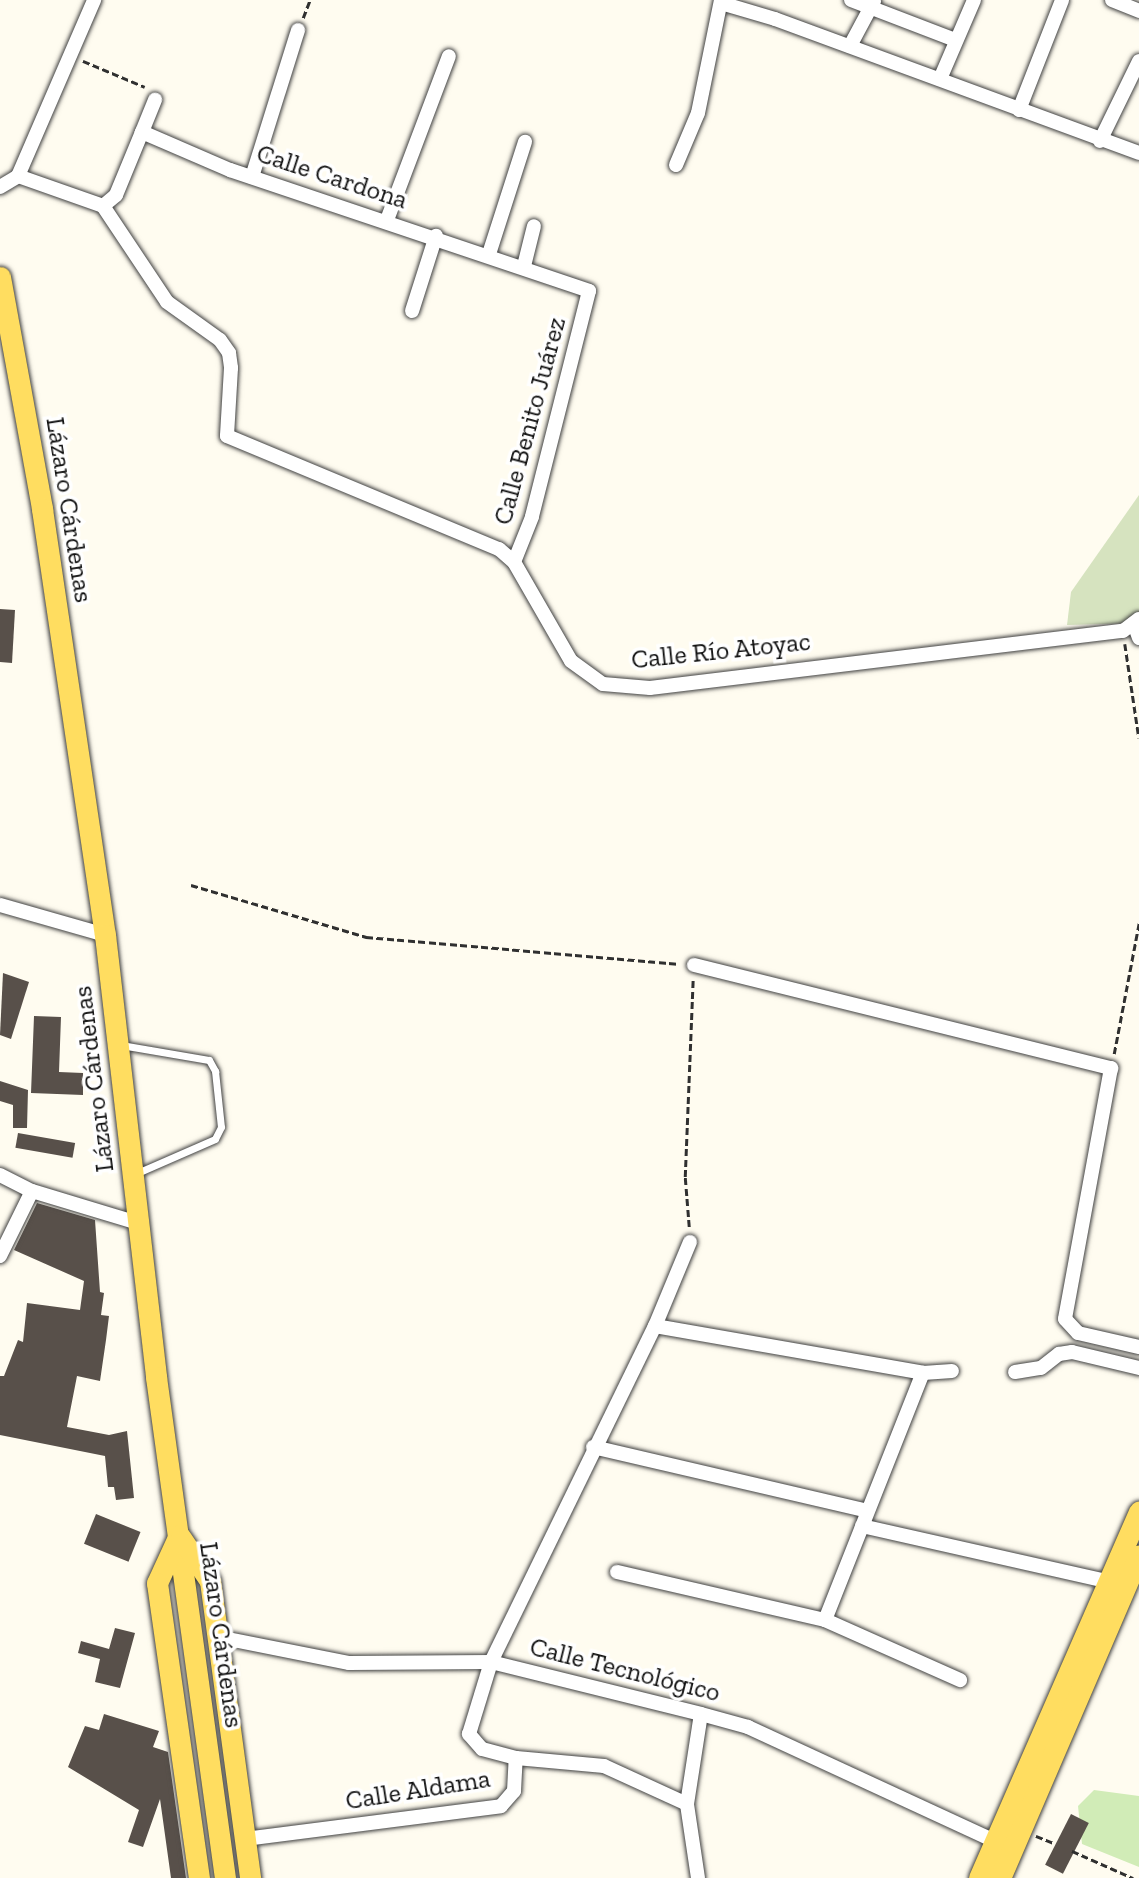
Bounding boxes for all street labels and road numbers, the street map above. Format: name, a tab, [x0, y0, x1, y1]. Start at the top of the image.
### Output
street label: Calle Cardona	[253, 138, 411, 216]
street label: Calle Benito Juárez	[487, 314, 573, 528]
street label: Lázaro Cárdenas	[39, 415, 99, 605]
street label: Calle Río Atoyac	[629, 626, 813, 676]
street label: Lázaro Cárdenas	[67, 984, 121, 1174]
street label: Lázaro Cárdenas	[193, 1540, 249, 1730]
street label: Calle Tecnológico	[526, 1631, 724, 1709]
street label: Calle Aldama	[343, 1763, 493, 1817]

